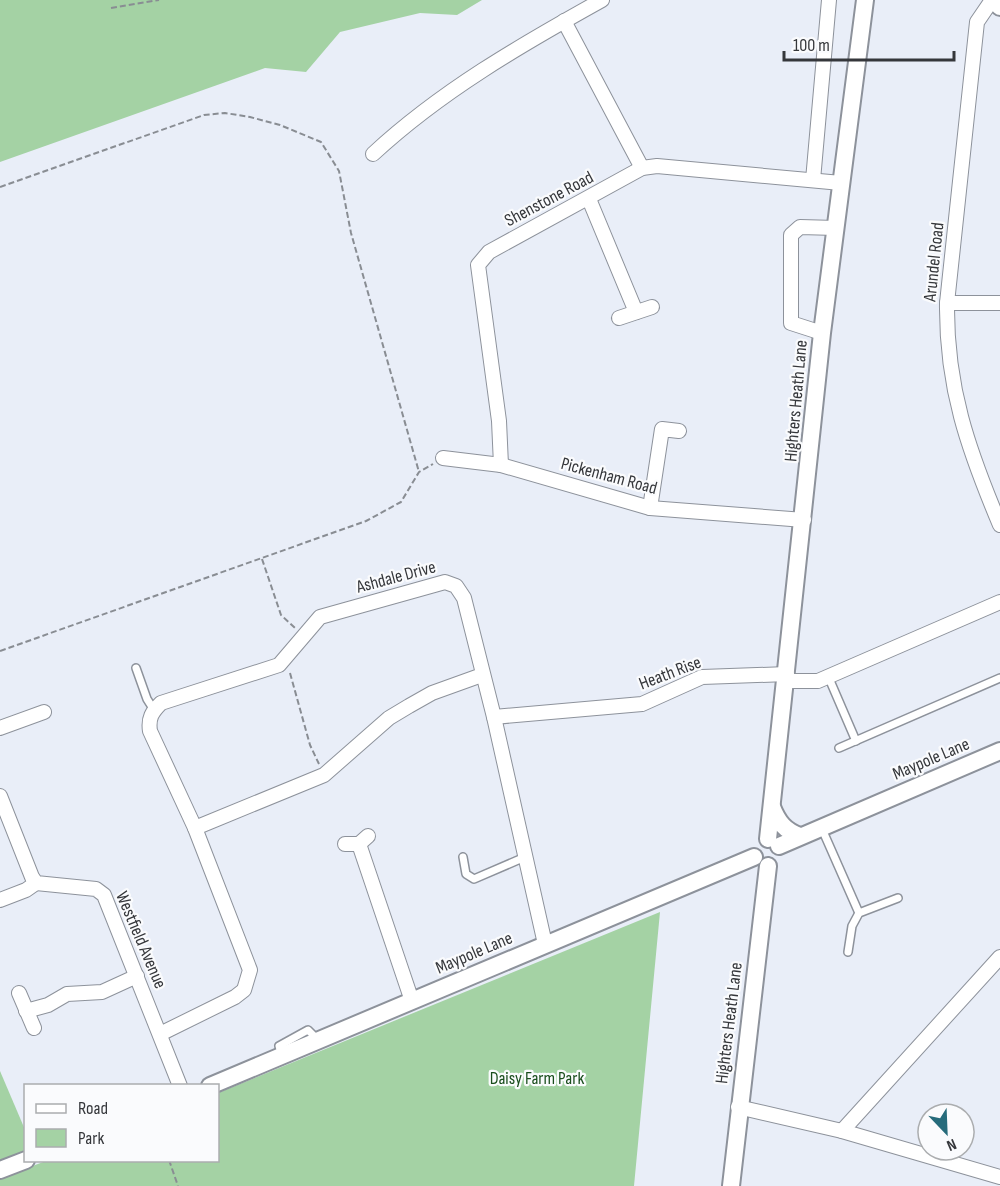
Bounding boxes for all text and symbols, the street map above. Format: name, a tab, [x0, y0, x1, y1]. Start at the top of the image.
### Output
scale bar	[784, 24, 954, 62]
text: 100 m	[793, 35, 830, 56]
street label: Shenstone Road	[501, 167, 597, 231]
street label: Arundel Road	[919, 221, 949, 304]
street label: Highters Heath Lane	[780, 339, 812, 463]
street label: Pickenham Road	[559, 453, 659, 499]
street label: Ashdale Drive	[353, 556, 438, 598]
street label: Heath Rise	[636, 652, 704, 694]
street label: Maypole Lane	[889, 733, 973, 785]
street label: Westfield Avenue	[111, 888, 171, 992]
street label: Maypole Lane	[432, 927, 516, 979]
street label: Highters Heath Lane	[711, 961, 747, 1085]
park label: Daisy Farm Park	[490, 1068, 584, 1089]
legend	[24, 1084, 219, 1162]
text: Road	[78, 1098, 108, 1119]
north arrow	[916, 1102, 976, 1162]
text: Park	[78, 1128, 104, 1149]
text: N	[944, 1134, 959, 1155]

